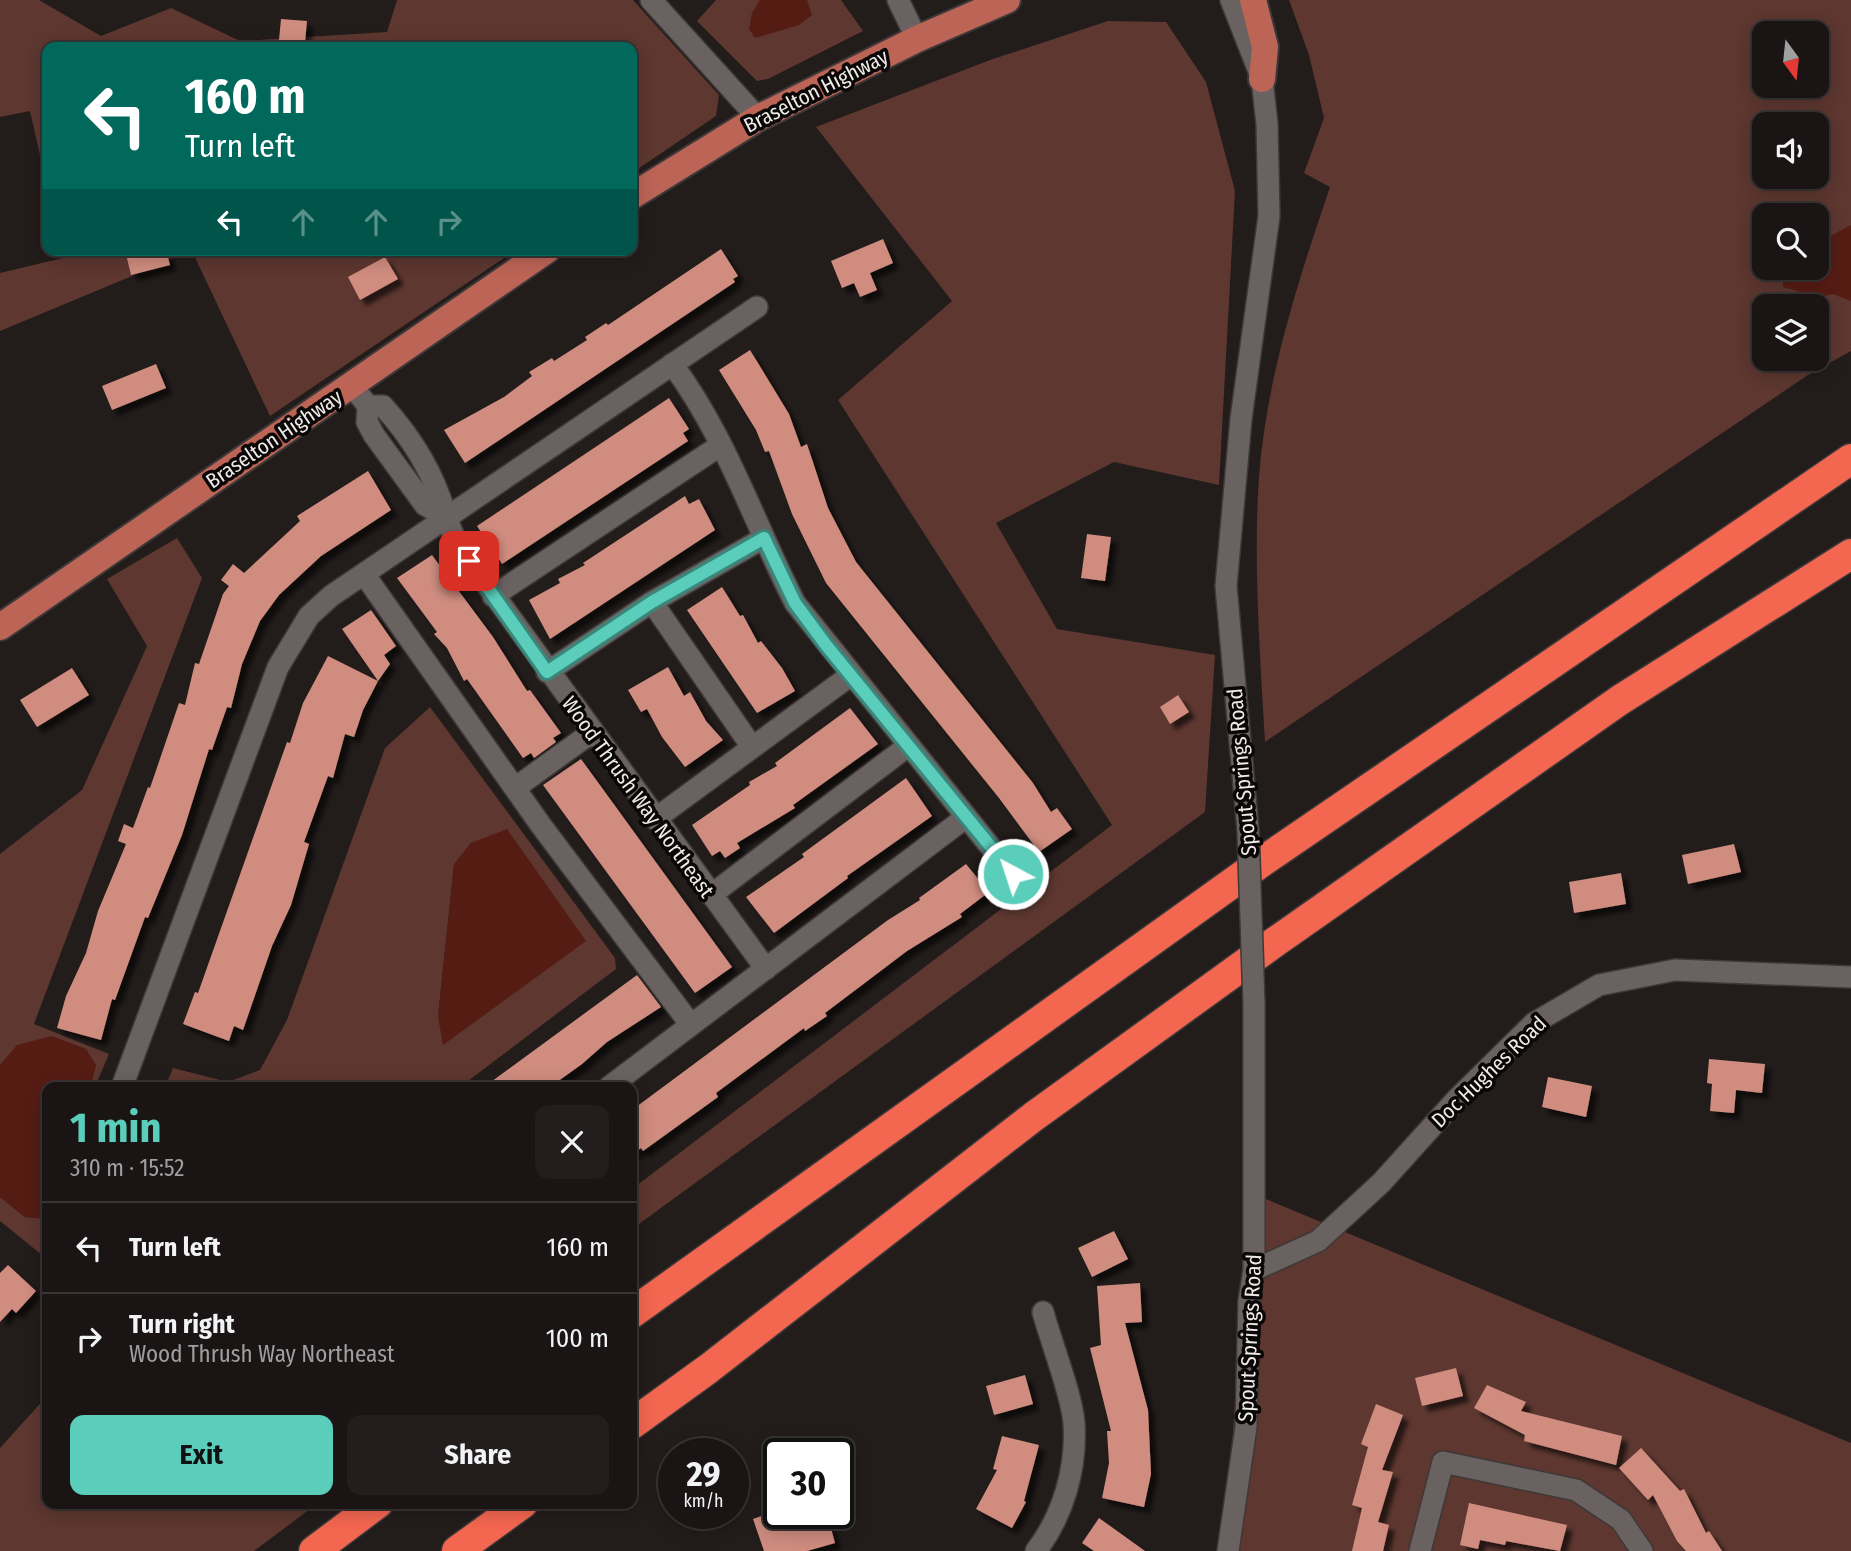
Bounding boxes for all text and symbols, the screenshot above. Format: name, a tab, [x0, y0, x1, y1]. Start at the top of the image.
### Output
north arrow	[1752, 21, 1829, 98]
map controls	[1752, 21, 1829, 371]
street label: Braselton Highway	[739, 43, 893, 139]
text: 160 m	[185, 67, 306, 126]
icon: left	[70, 70, 161, 161]
button: sound	[1752, 112, 1829, 189]
text: Turn left	[185, 127, 295, 165]
icon: left	[211, 203, 249, 241]
icon: ahead	[284, 203, 322, 241]
icon: ahead	[357, 203, 395, 241]
icon: right	[430, 203, 468, 241]
button: search	[1752, 203, 1829, 280]
button: layers	[1752, 294, 1829, 371]
street label: Braselton Highway	[201, 384, 348, 494]
pin	[439, 531, 499, 591]
icon: arrive	[450, 542, 488, 580]
street label: Spout Springs Road	[1222, 687, 1262, 857]
street label: Wood Thrush Way Northeast	[556, 691, 720, 903]
position arrow	[976, 837, 1050, 911]
street label: Doc Hughes Road	[1426, 1011, 1552, 1133]
text: 1 min	[70, 1103, 161, 1153]
button: close	[535, 1105, 609, 1179]
text: 310 m · 15:52	[70, 1154, 185, 1182]
icon: left	[70, 1229, 108, 1267]
text: Turn left	[129, 1232, 221, 1263]
text: 160 m	[546, 1232, 609, 1263]
street label: Spout Springs Road	[1233, 1254, 1267, 1422]
text: Turn right	[129, 1309, 235, 1340]
icon: right	[70, 1320, 108, 1358]
text: 100 m	[546, 1323, 609, 1354]
text: Wood Thrush Way Northeast	[129, 1340, 395, 1368]
button: Exit	[70, 1415, 333, 1495]
button: Share	[347, 1415, 609, 1495]
speed limit sign: 30	[763, 1438, 854, 1529]
text: 29	[686, 1453, 721, 1495]
text: km/h	[683, 1490, 724, 1512]

